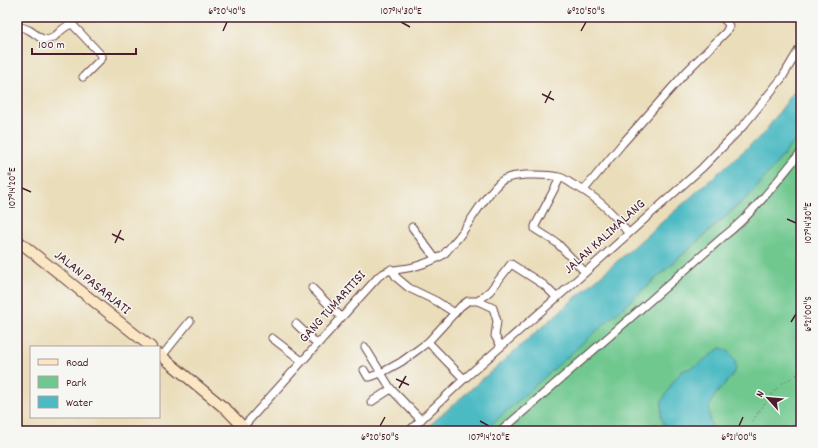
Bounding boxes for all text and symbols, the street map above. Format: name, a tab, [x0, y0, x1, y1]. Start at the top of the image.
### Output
text: 6°20'40"S	[208, 5, 246, 19]
text: 107°14'30"E	[381, 5, 422, 19]
text: 6°20'50"S	[567, 5, 605, 19]
scale bar	[32, 30, 136, 56]
text: 100 m	[38, 37, 65, 54]
text: 107°14'20"E	[6, 167, 20, 208]
street label: JALAN KALIMALANG	[560, 195, 650, 279]
text: 107°14'30"E	[802, 202, 816, 243]
street label: JALAN PASARJATI	[49, 246, 135, 321]
street label: GANG TUMARITISI	[295, 266, 372, 348]
text: 6°21'00"S	[802, 296, 816, 332]
legend	[30, 346, 160, 418]
text: Road	[66, 355, 88, 372]
text: Park	[66, 375, 87, 392]
north arrow	[748, 378, 788, 418]
text: N	[753, 388, 769, 400]
text: Water	[66, 395, 93, 412]
text: 6°20'50"S	[361, 431, 399, 445]
text: 107°14'20"E	[469, 431, 510, 445]
text: 6°21'00"S	[721, 431, 757, 445]

